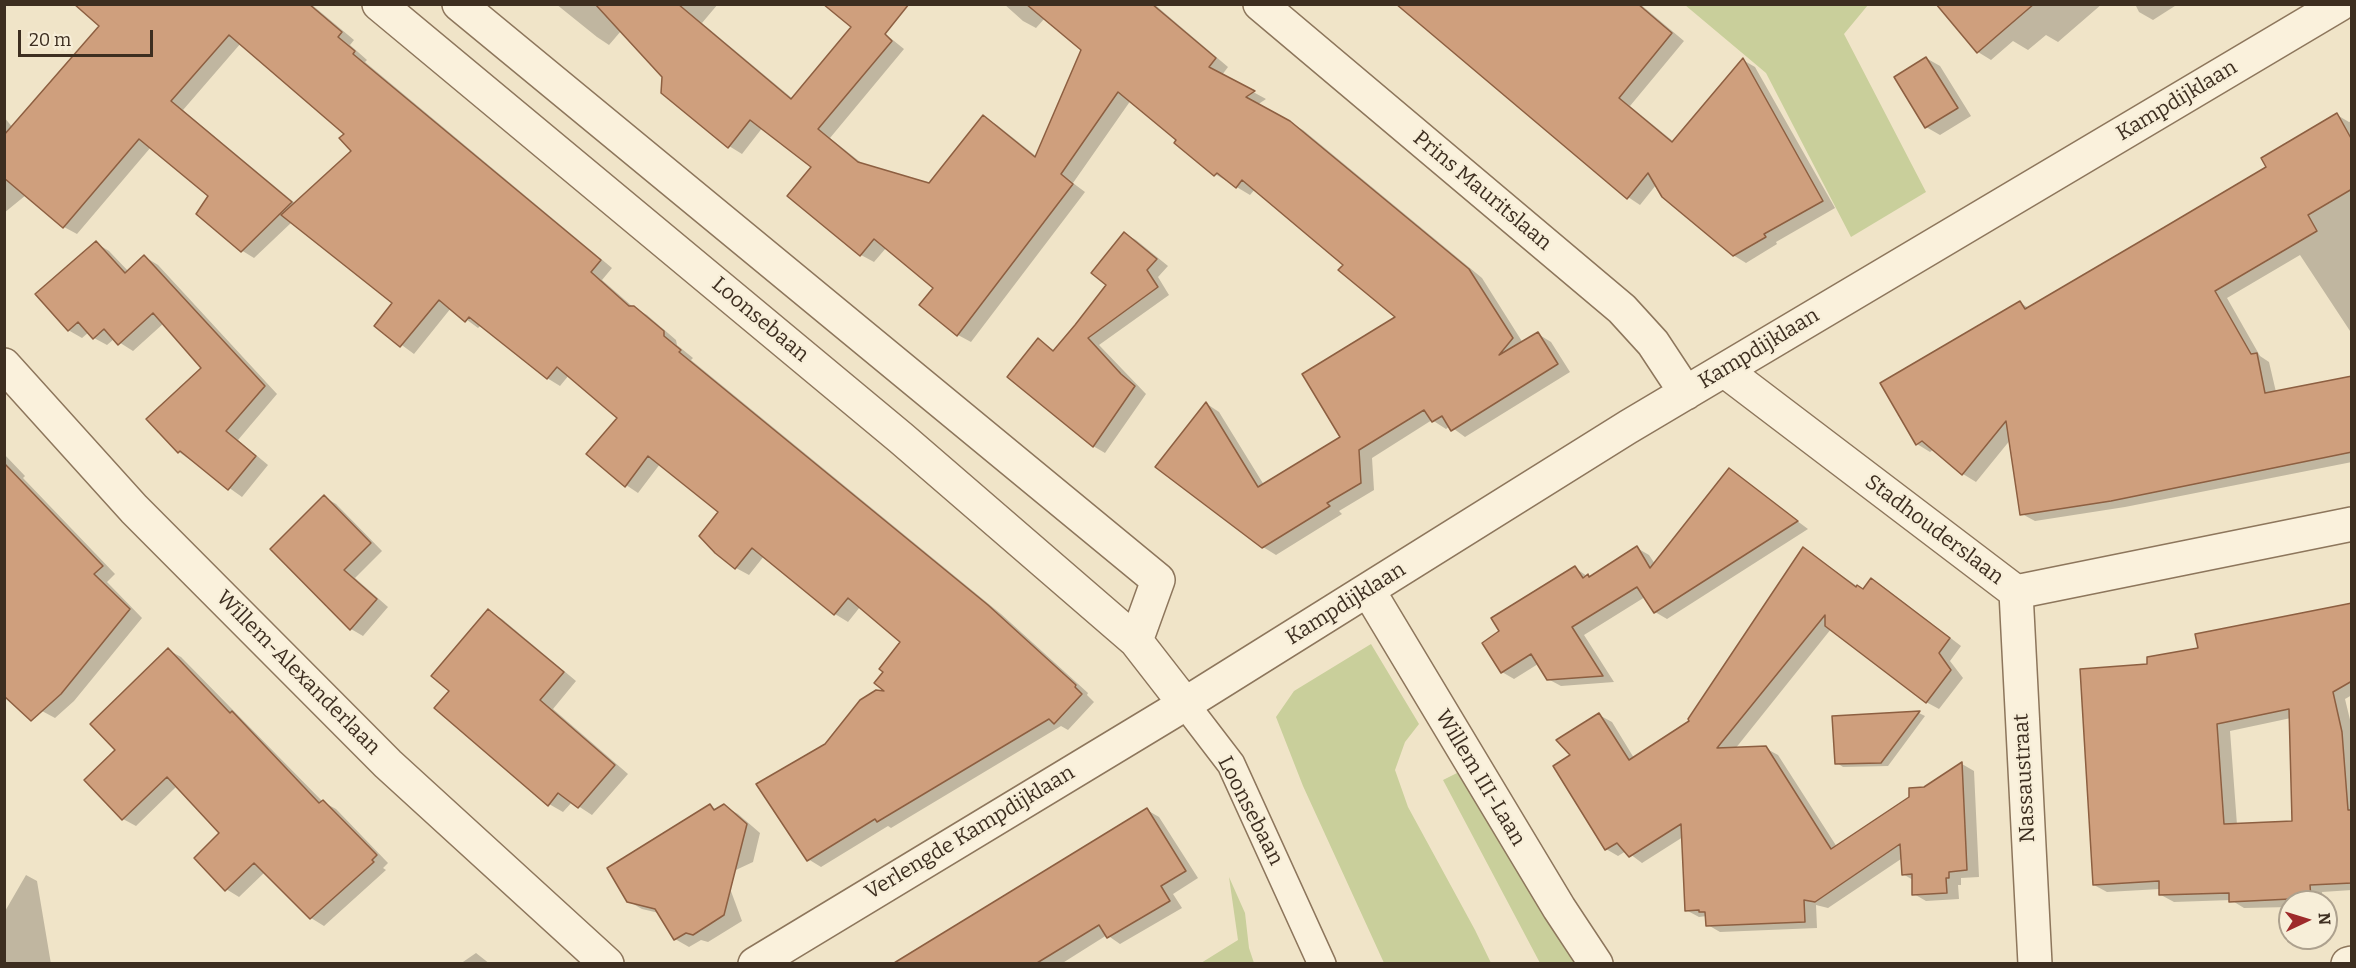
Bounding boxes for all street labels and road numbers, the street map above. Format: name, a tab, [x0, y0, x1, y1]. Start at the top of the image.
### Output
street label: Kampdijklaan	[2112, 55, 2242, 147]
street label: Prins Mauritslaan	[1408, 126, 1556, 256]
street label: Loonsebaan	[706, 272, 814, 368]
street label: Kampdijklaan	[1694, 303, 1824, 395]
street label: Stadhouderslaan	[1860, 470, 2008, 590]
street label: Kampdijklaan	[1282, 557, 1410, 651]
street label: Willem-Alexanderlaan	[211, 586, 385, 760]
street label: Willem III-Laan	[1430, 705, 1530, 851]
street label: Nassaustraat	[2009, 713, 2041, 843]
street label: Loonsebaan	[1212, 752, 1288, 870]
street label: Verlengde Kampdijklaan	[861, 760, 1079, 906]

